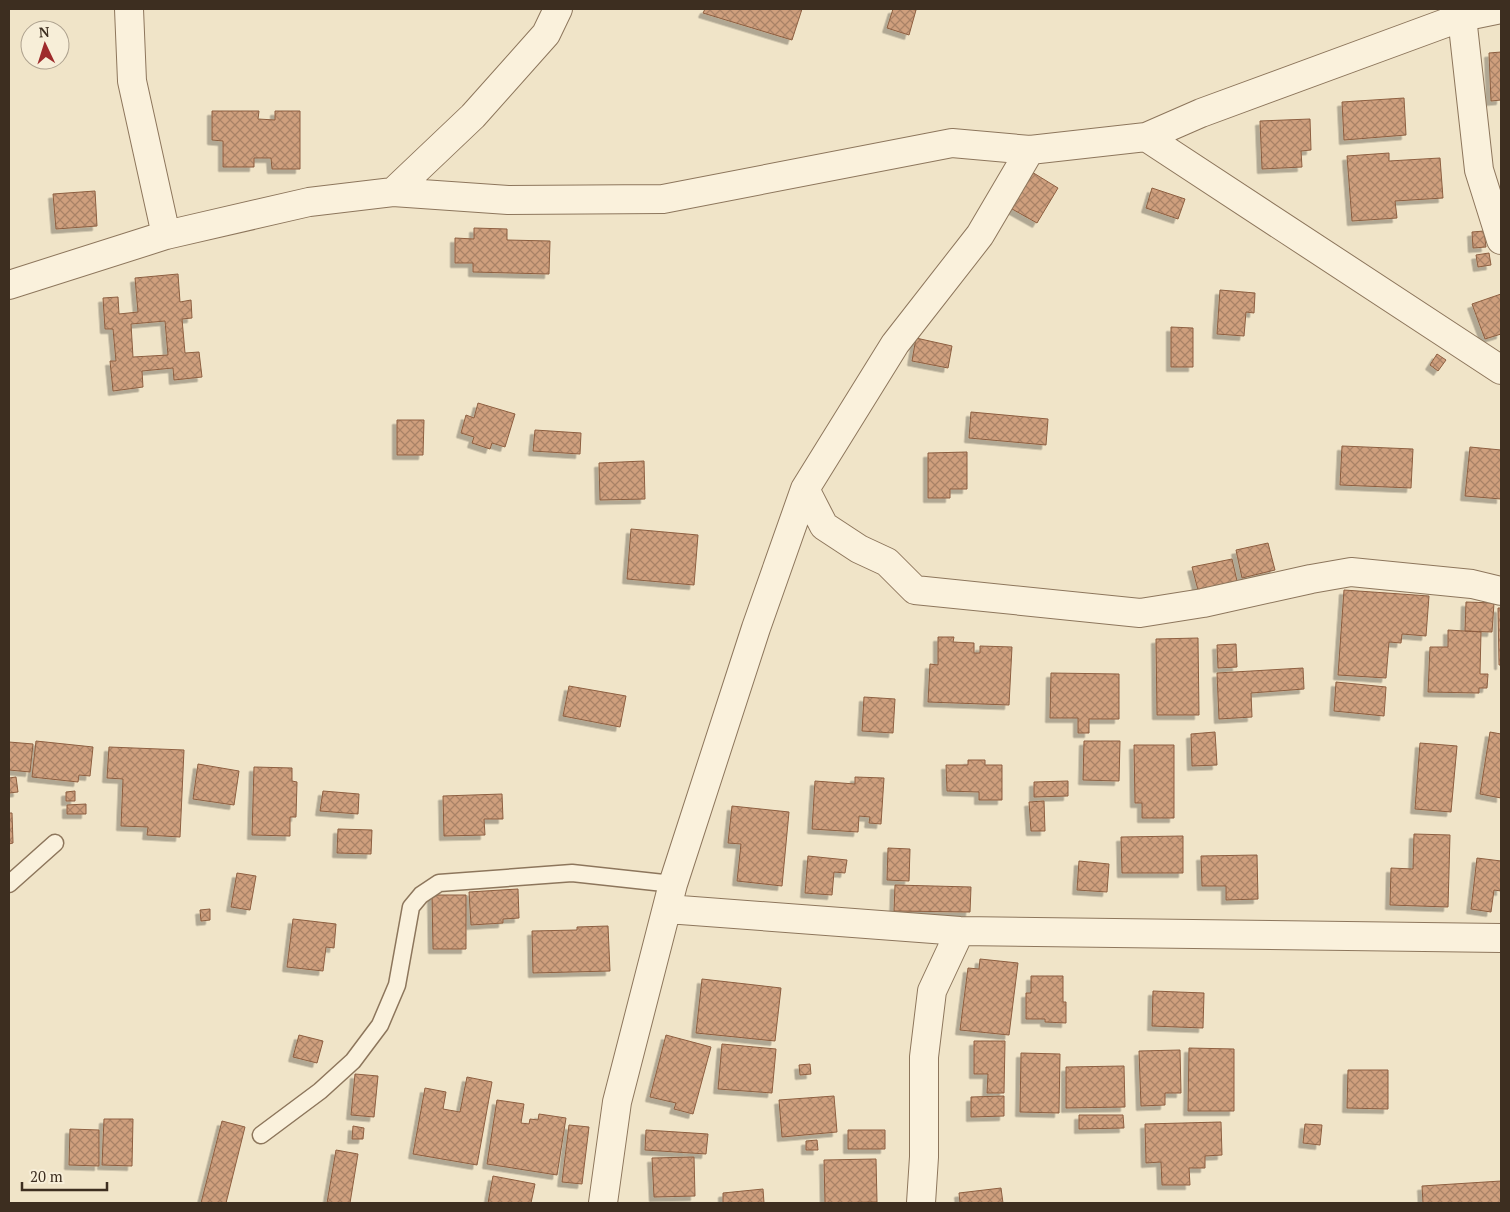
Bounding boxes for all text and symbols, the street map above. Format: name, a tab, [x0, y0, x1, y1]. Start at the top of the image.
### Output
north arrow	[20, 20, 70, 70]
text: N	[38, 22, 50, 41]
scale bar	[22, 1160, 108, 1192]
text: 20 m	[30, 1166, 63, 1186]

